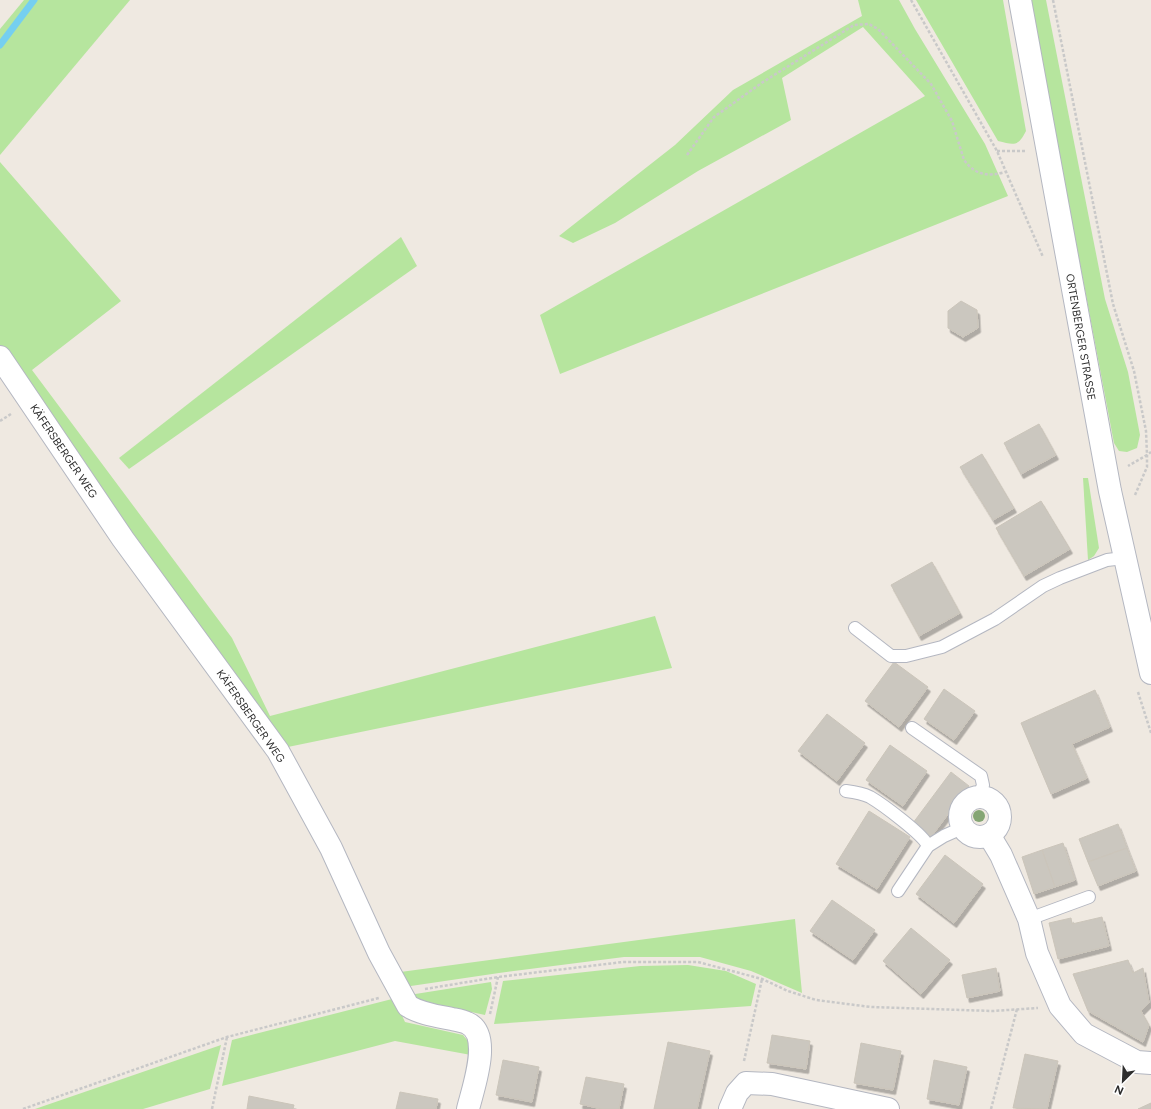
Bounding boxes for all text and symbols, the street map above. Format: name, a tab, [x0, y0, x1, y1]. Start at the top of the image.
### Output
street label: ORTENBERGER STRASSE	[1063, 273, 1098, 401]
street label: KÄFERSBERGER WEG	[27, 402, 100, 501]
street label: KÄFERSBERGER WEG	[214, 667, 288, 765]
north arrow	[1103, 1061, 1143, 1101]
text: N	[1113, 1082, 1126, 1097]

